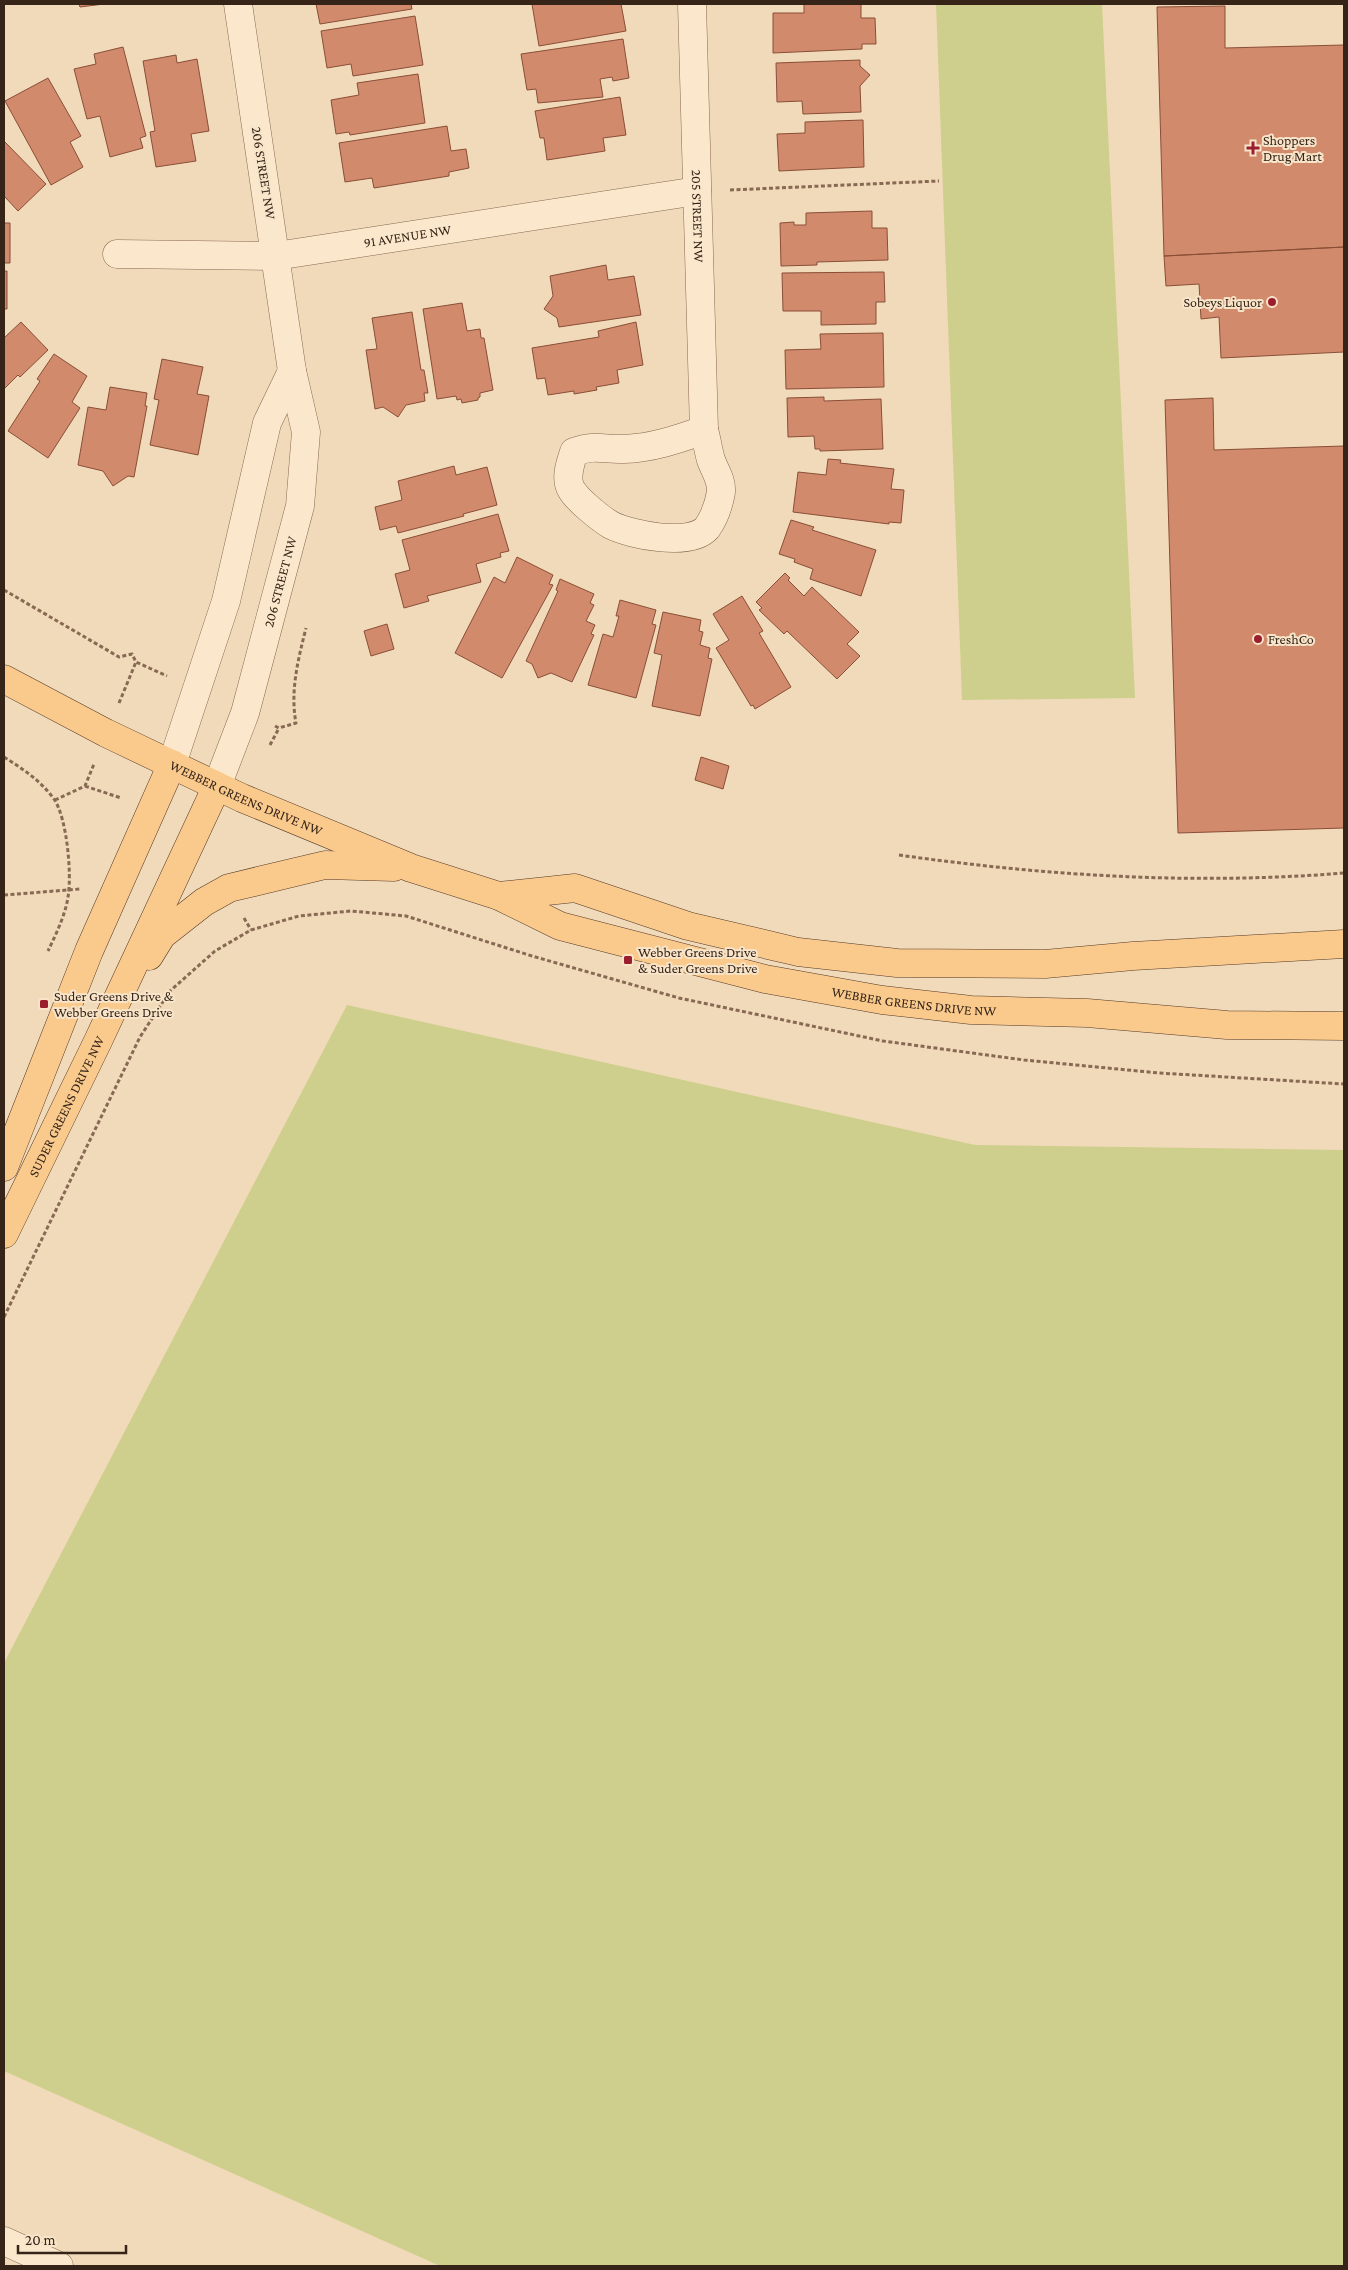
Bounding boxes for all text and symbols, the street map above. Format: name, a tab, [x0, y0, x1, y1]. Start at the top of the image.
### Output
street label: 206 STREET NW	[249, 125, 279, 221]
place label: Shoppers Drug Mart	[1263, 132, 1322, 164]
marker: Shoppers Drug Mart	[1247, 142, 1259, 154]
street label: 205 STREET NW	[689, 169, 707, 263]
street label: 91 AVENUE NW	[363, 221, 452, 250]
place label: Sobeys Liquor	[1184, 294, 1262, 310]
marker: Sobeys Liquor	[1266, 296, 1278, 308]
street label: 206 STREET NW	[260, 534, 300, 629]
place label: FreshCo	[1268, 631, 1314, 647]
marker: FreshCo	[1252, 633, 1264, 645]
street label: WEBBER GREENS DRIVE NW	[167, 757, 325, 839]
place label: Webber Greens Drive & Suder Greens Drive	[638, 944, 757, 976]
marker: Webber Greens Drive & Suder Greens Drive	[622, 954, 634, 966]
street label: WEBBER GREENS DRIVE NW	[831, 983, 997, 1019]
place label: Suder Greens Drive & Webber Greens Drive	[54, 988, 174, 1020]
marker: Suder Greens Drive & Webber Greens Drive	[38, 998, 50, 1010]
street label: SUDER GREENS DRIVE NW	[25, 1033, 107, 1179]
scale bar	[18, 2222, 125, 2254]
text: 20 m	[25, 2232, 56, 2248]

